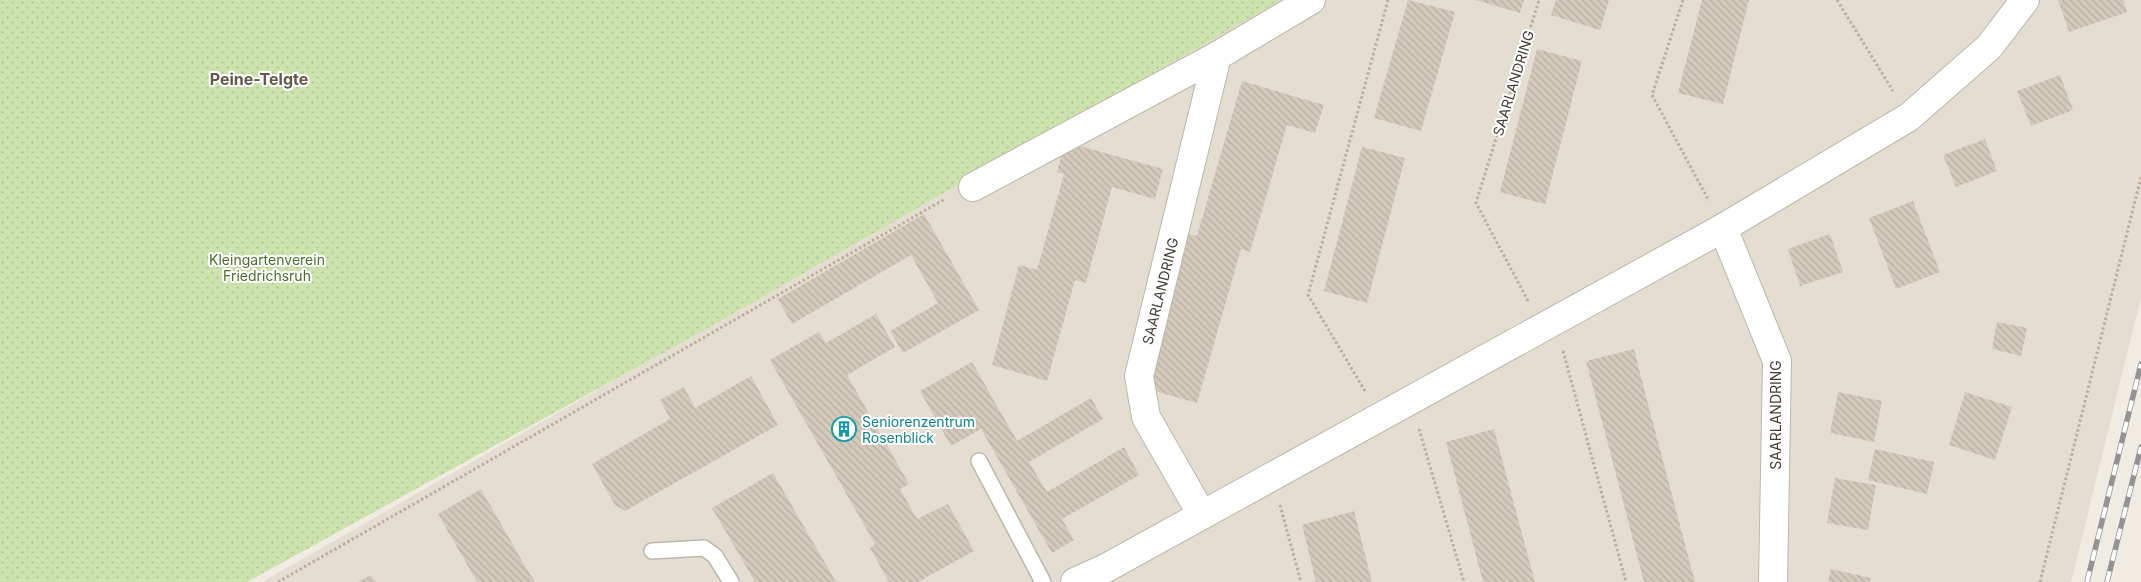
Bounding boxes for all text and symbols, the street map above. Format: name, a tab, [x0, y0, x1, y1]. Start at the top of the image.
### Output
street label: SAARLANDRING	[1489, 28, 1537, 138]
district label: Peine-Telgte	[210, 69, 308, 89]
street label: SAARLANDRING	[1139, 236, 1181, 346]
park label: Kleingartenverein Friedrichsruh	[209, 251, 325, 284]
street label: SAARLANDRING	[1767, 360, 1784, 470]
place label: Seniorenzentrum Rosenblick	[862, 413, 975, 446]
building icon: Seniorenzentrum Rosenblick	[831, 416, 857, 442]

